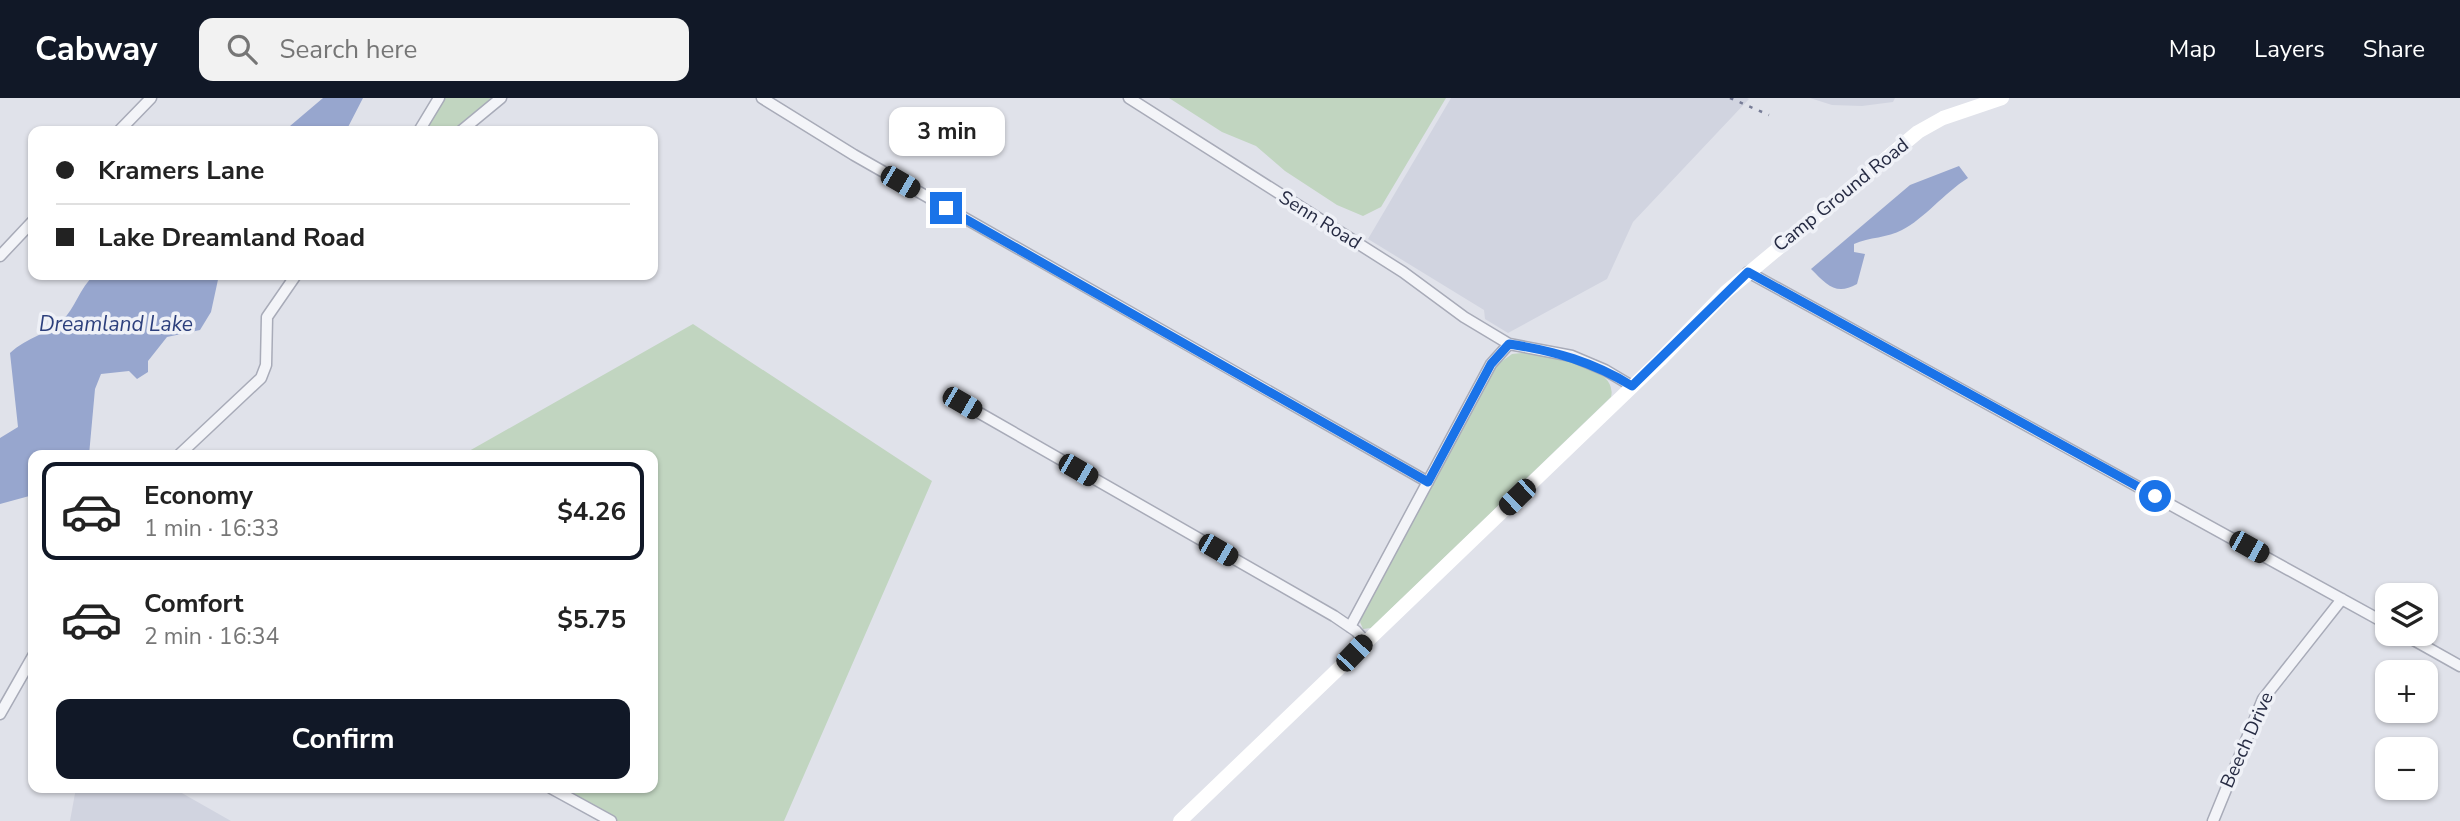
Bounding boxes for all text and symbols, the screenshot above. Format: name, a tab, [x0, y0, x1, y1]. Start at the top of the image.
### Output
search box	[199, 18, 689, 81]
text: Cabway	[35, 27, 157, 72]
icon: search	[223, 30, 261, 68]
text: Search here	[279, 32, 417, 67]
text: Map	[2169, 33, 2216, 65]
text: Layers	[2254, 33, 2325, 65]
text: Share	[2363, 33, 2425, 65]
callout: 3 min	[888, 106, 1004, 155]
text: 3 min	[917, 116, 977, 147]
street label: Camp Ground Road	[1768, 132, 1914, 258]
text: Kramers Lane	[98, 153, 264, 188]
car	[877, 162, 924, 202]
street label: Senn Road	[1274, 184, 1366, 256]
route end	[930, 192, 962, 224]
text: Lake Dreamland Road	[98, 220, 365, 255]
water label: Dreamland Lake	[39, 310, 193, 338]
car	[939, 383, 986, 423]
car	[1055, 450, 1102, 490]
car	[1495, 475, 1540, 519]
text: Economy	[144, 478, 253, 513]
icon: car	[60, 480, 123, 543]
route start	[2139, 480, 2171, 512]
text: $4.26	[557, 494, 626, 529]
text: 1 min · 16:33	[144, 513, 279, 544]
car	[2226, 528, 2273, 566]
car	[1195, 530, 1242, 570]
map controls	[2375, 583, 2438, 800]
button: layers	[2375, 583, 2438, 646]
text: Comfort	[144, 586, 244, 621]
icon: car	[60, 588, 123, 651]
text: $5.75	[557, 602, 626, 637]
text: 2 min · 16:34	[144, 621, 279, 652]
car	[1332, 631, 1377, 675]
button: +	[2375, 660, 2438, 723]
street label: Beech Drive	[2214, 688, 2280, 792]
button: Confirm	[56, 699, 630, 779]
button: −	[2375, 737, 2438, 800]

